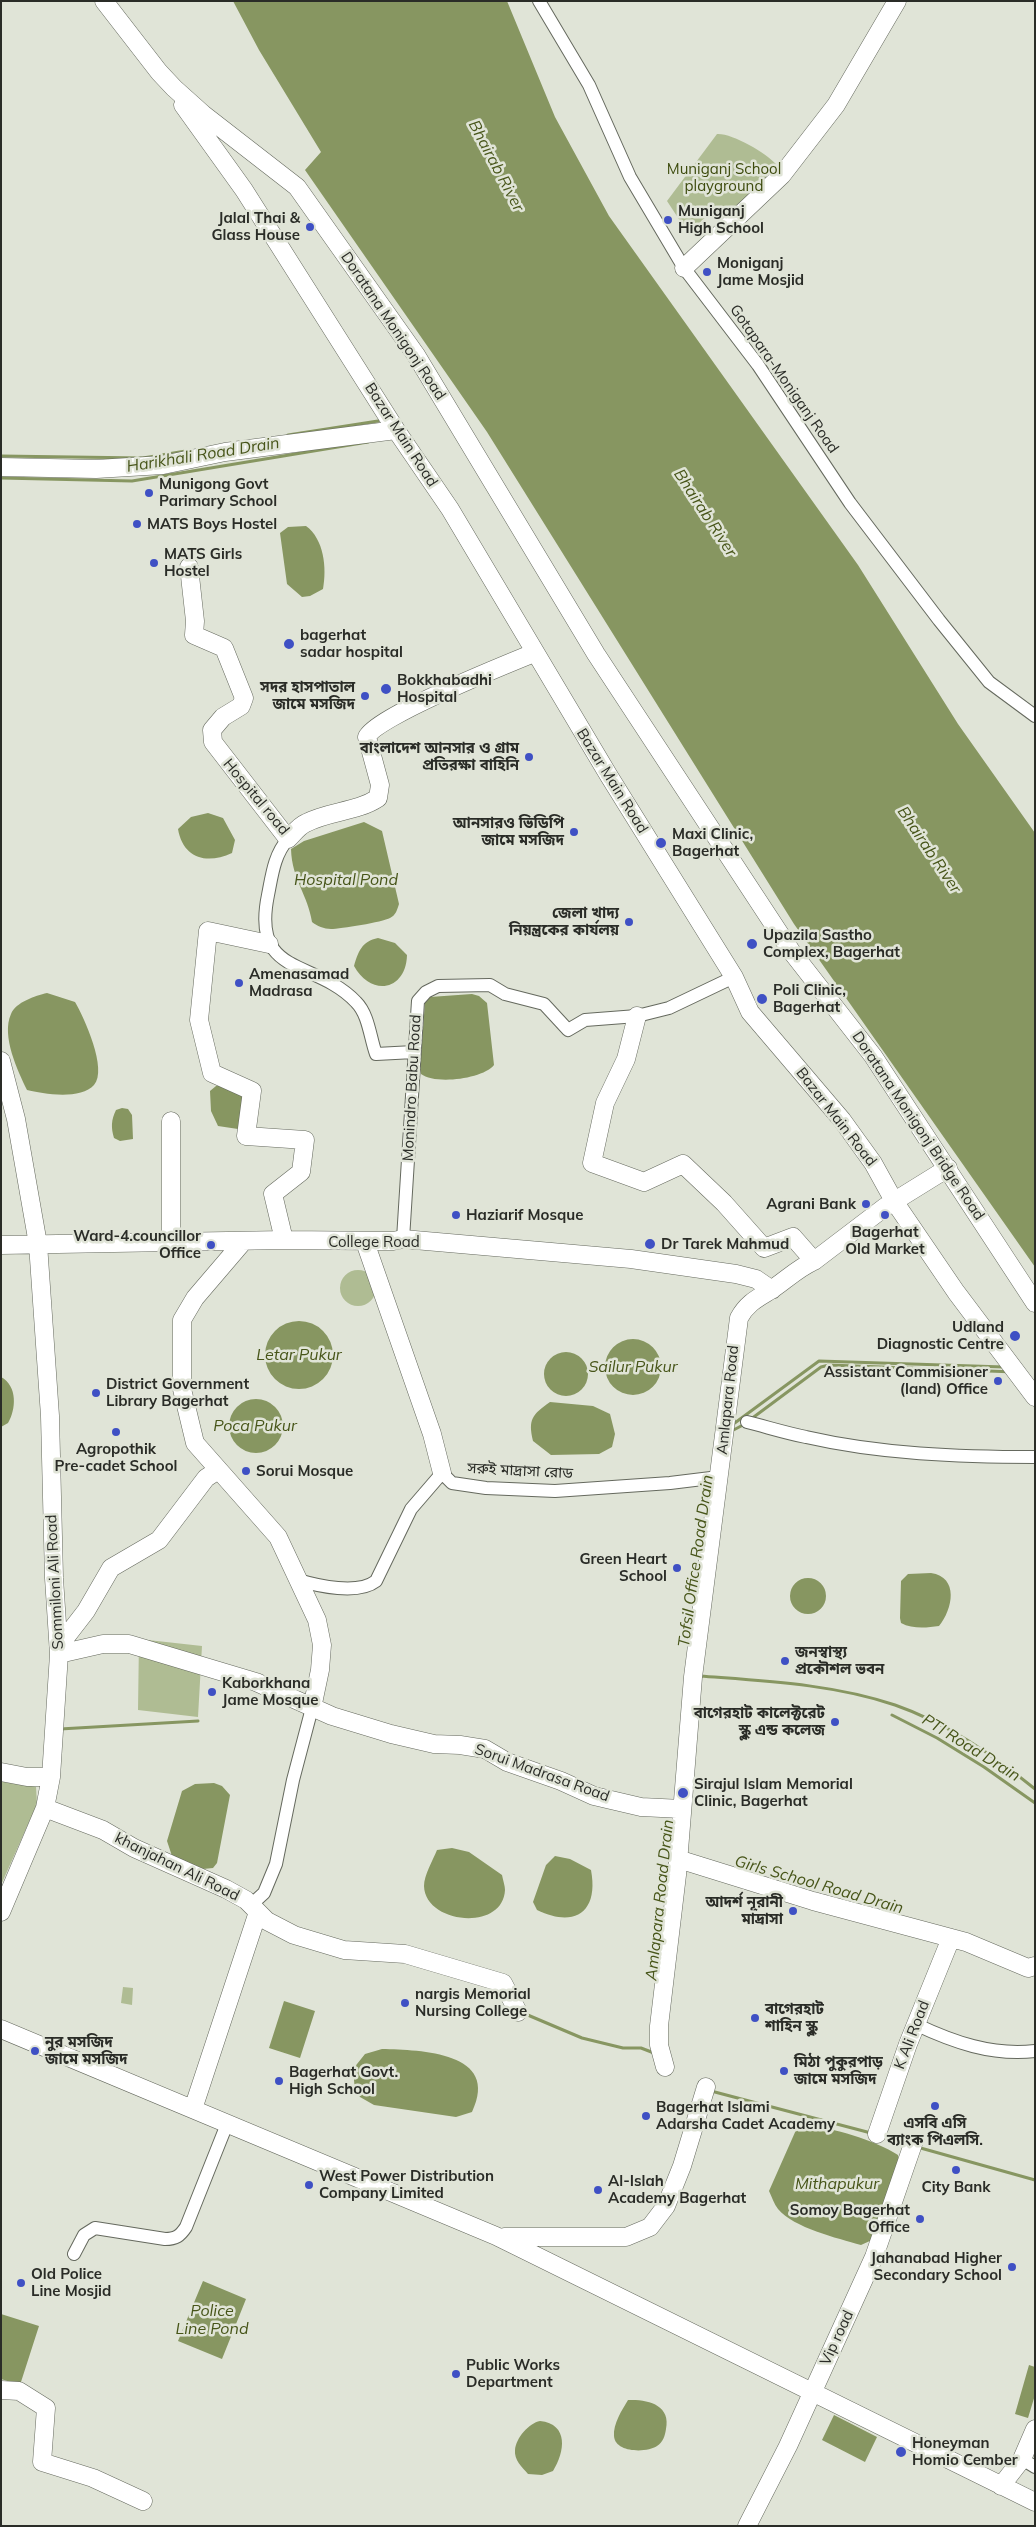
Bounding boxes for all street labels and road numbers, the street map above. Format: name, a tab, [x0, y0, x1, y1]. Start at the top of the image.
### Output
street label: Doratana Monigonj Road	[337, 249, 449, 403]
street label: Gotapara-Moniganj Road	[726, 301, 842, 457]
street label: Bazar Main Road	[361, 380, 441, 490]
street label: Bazar Main Road	[573, 725, 651, 837]
street label: Hospital road	[219, 755, 293, 839]
street label: Monindro Babu Road	[399, 1014, 425, 1162]
street label: Doratana Monigonj Bridge Road	[848, 1028, 988, 1224]
street label: Bazar Main Road	[792, 1064, 880, 1170]
street label: College Road	[328, 1233, 420, 1251]
street label: Amlapara Road	[713, 1344, 743, 1456]
street label: সরুই মাদ্রাসা রোড	[467, 1459, 573, 1483]
street label: Sommiloni Ali Road	[42, 1514, 68, 1650]
street label: Sorui Madrasa Road	[472, 1740, 612, 1806]
street label: khanjahan Ali Road	[112, 1829, 242, 1905]
street label: K Ali Road	[891, 1998, 933, 2072]
street label: Vip road	[816, 2308, 858, 2368]

